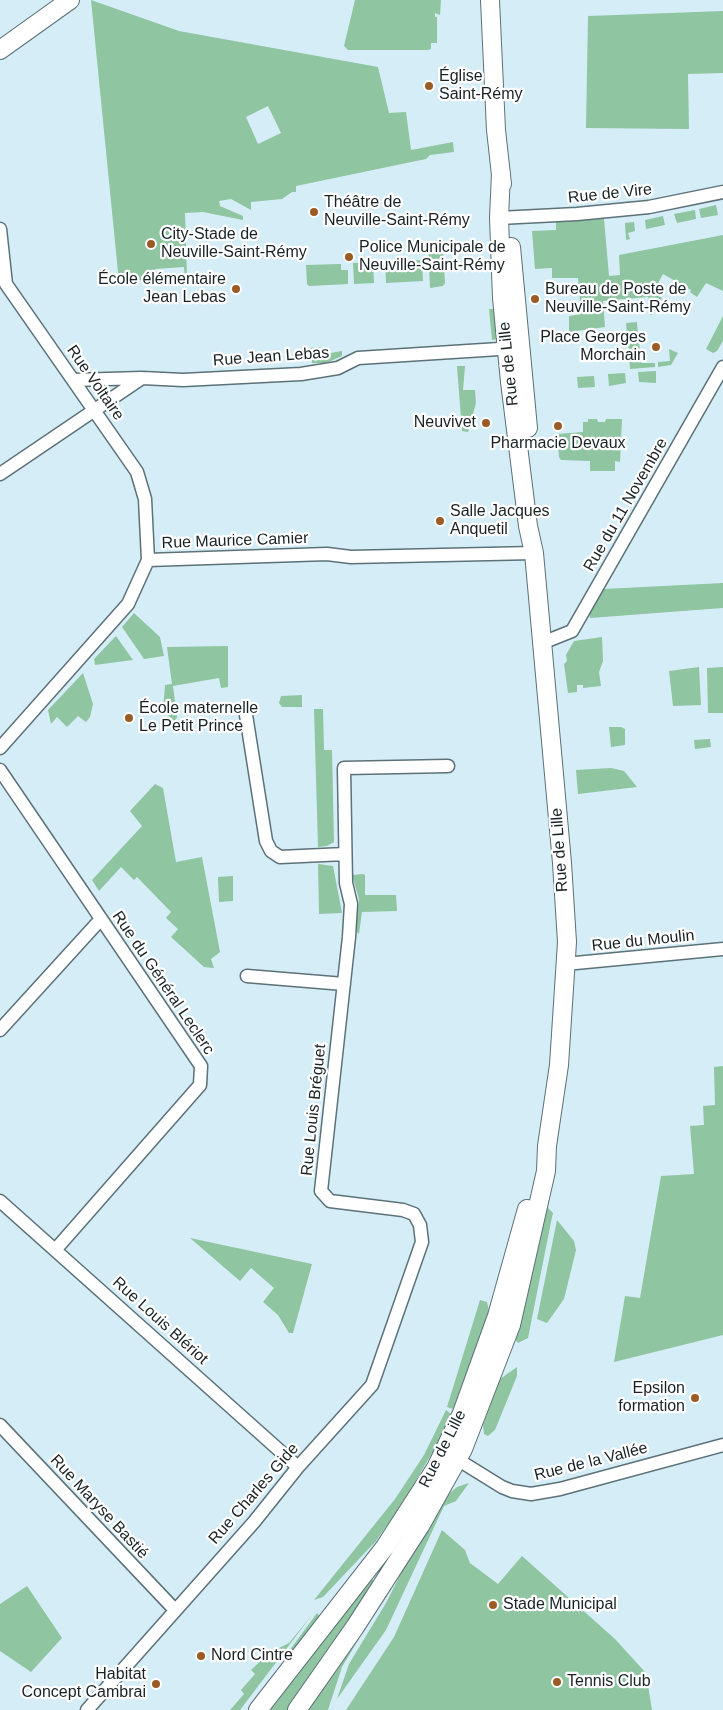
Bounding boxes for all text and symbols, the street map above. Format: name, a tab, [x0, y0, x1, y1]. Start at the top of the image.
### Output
place label: Église Saint-Rémy	[439, 67, 523, 105]
marker: Église Saint-Rémy	[423, 80, 435, 92]
street label: Rue de Vire	[567, 180, 653, 208]
place label: Théâtre de Neuville-Saint-Rémy	[324, 193, 470, 231]
marker: Théâtre de Neuville-Saint-Rémy	[308, 206, 320, 218]
place label: City-Stade de Neuville-Saint-Rémy	[161, 225, 307, 263]
marker: City-Stade de Neuville-Saint-Rémy	[145, 238, 157, 250]
place label: Police Municipale de Neuville-Saint-Rémy	[359, 238, 506, 276]
marker: Police Municipale de Neuville-Saint-Rémy	[343, 251, 355, 263]
place label: École élémentaire Jean Lebas	[98, 270, 226, 308]
place label: Bureau de Poste de Neuville-Saint-Rémy	[545, 280, 691, 318]
marker: École élémentaire Jean Lebas	[230, 283, 242, 295]
marker: Bureau de Poste de Neuville-Saint-Rémy	[529, 293, 541, 305]
street label: Rue de Lille	[495, 321, 523, 407]
place label: Place Georges Morchain	[540, 328, 646, 366]
marker: Place Georges Morchain	[650, 341, 662, 353]
street label: Rue Voltaire	[62, 342, 128, 424]
street label: Rue Jean Lebas	[212, 343, 330, 371]
place label: Neuvivet	[414, 413, 476, 433]
marker: Neuvivet	[480, 417, 492, 429]
marker: Pharmacie Devaux	[552, 420, 564, 432]
place label: Pharmacie Devaux	[490, 434, 626, 454]
street label: Rue du 11 Novembre	[580, 435, 672, 575]
place label: Salle Jacques Anquetil	[450, 502, 550, 540]
marker: Salle Jacques Anquetil	[434, 515, 446, 527]
street label: Rue Maurice Camier	[161, 529, 309, 553]
place label: École maternelle Le Petit Prince	[139, 699, 258, 737]
marker: École maternelle Le Petit Prince	[123, 712, 135, 724]
street label: Rue de Lille	[547, 807, 573, 893]
street label: Rue du Général Leclerc	[108, 908, 218, 1058]
street label: Rue du Moulin	[591, 926, 695, 956]
street label: Rue Louis Bréguet	[298, 1043, 330, 1177]
street label: Rue Louis Blériot	[108, 1273, 212, 1369]
place label: Epsilon formation	[618, 1379, 685, 1417]
marker: Epsilon formation	[689, 1392, 701, 1404]
street label: Rue de Lille	[415, 1407, 471, 1491]
street label: Rue de la Vallée	[532, 1439, 650, 1485]
street label: Rue Charles Gide	[205, 1440, 303, 1548]
street label: Rue Maryse Bastié	[46, 1451, 152, 1563]
place label: Stade Municipal	[503, 1595, 617, 1615]
marker: Stade Municipal	[487, 1599, 499, 1611]
place label: Nord Cintre	[211, 1646, 293, 1666]
marker: Nord Cintre	[195, 1650, 207, 1662]
place label: Habitat Concept Cambrai	[21, 1665, 146, 1703]
place label: Tennis Club	[567, 1672, 651, 1692]
marker: Tennis Club	[551, 1676, 563, 1688]
marker: Habitat Concept Cambrai	[150, 1678, 162, 1690]

